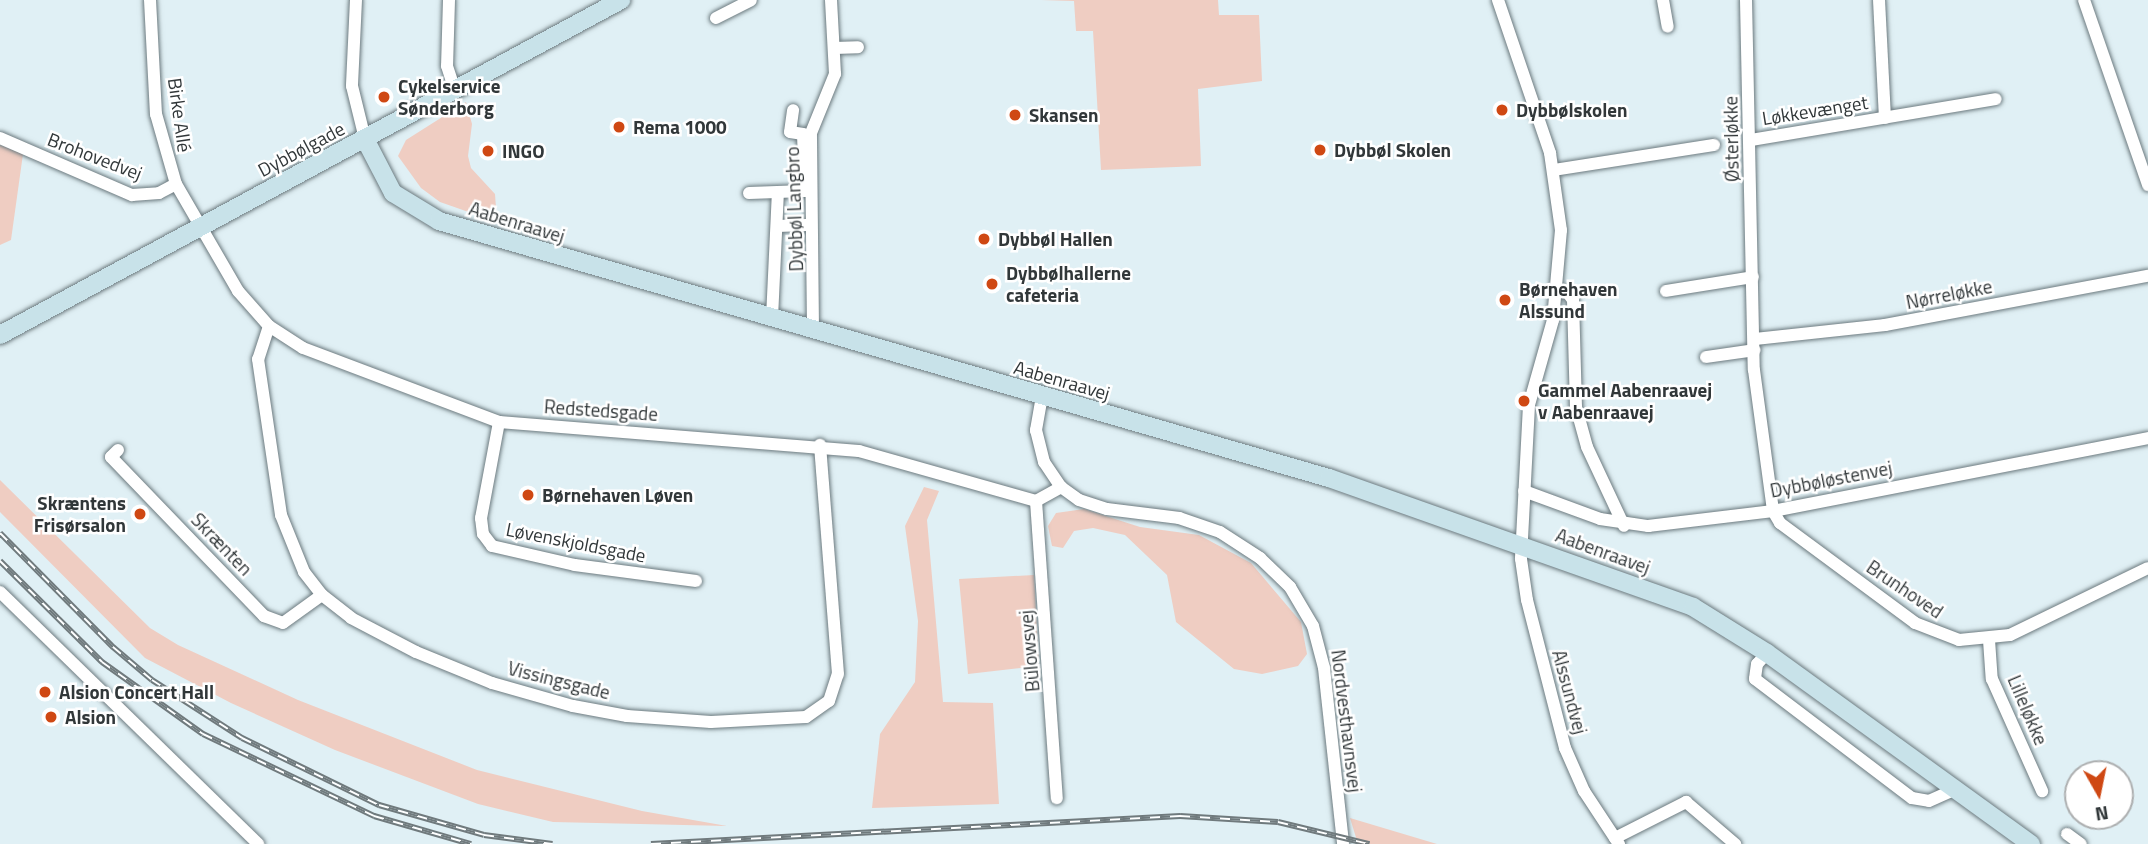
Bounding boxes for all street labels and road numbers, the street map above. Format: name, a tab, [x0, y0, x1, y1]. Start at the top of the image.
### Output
street label: Birke Allé	[164, 76, 196, 154]
street label: Løkkevænget	[1760, 90, 1870, 130]
street label: Østerløkke	[1719, 96, 1743, 182]
street label: Dybbølgade	[254, 117, 348, 181]
street label: Brohovedvej	[44, 128, 146, 184]
street label: Dybbøl Langbro	[780, 146, 808, 272]
street label: Aabenraavej	[466, 197, 568, 247]
street label: Nørreløkke	[1904, 274, 1994, 314]
street label: Aabenraavej	[1011, 355, 1113, 405]
street label: Redstedsgade	[543, 395, 659, 425]
street label: Dybbøløstenvej	[1768, 456, 1894, 502]
street label: Skrænten	[187, 508, 257, 580]
street label: Løvenskjoldsgade	[504, 517, 648, 567]
street label: Aabenraavej	[1553, 523, 1653, 579]
street label: Brunhoved	[1862, 555, 1948, 623]
street label: Bülowsvej	[1014, 609, 1044, 693]
street label: Alssundvej	[1548, 647, 1592, 737]
street label: Nordvesthavnsvej	[1327, 648, 1367, 794]
street label: Vissingsgade	[505, 656, 613, 704]
street label: Lilleløkke	[2003, 672, 2053, 748]

